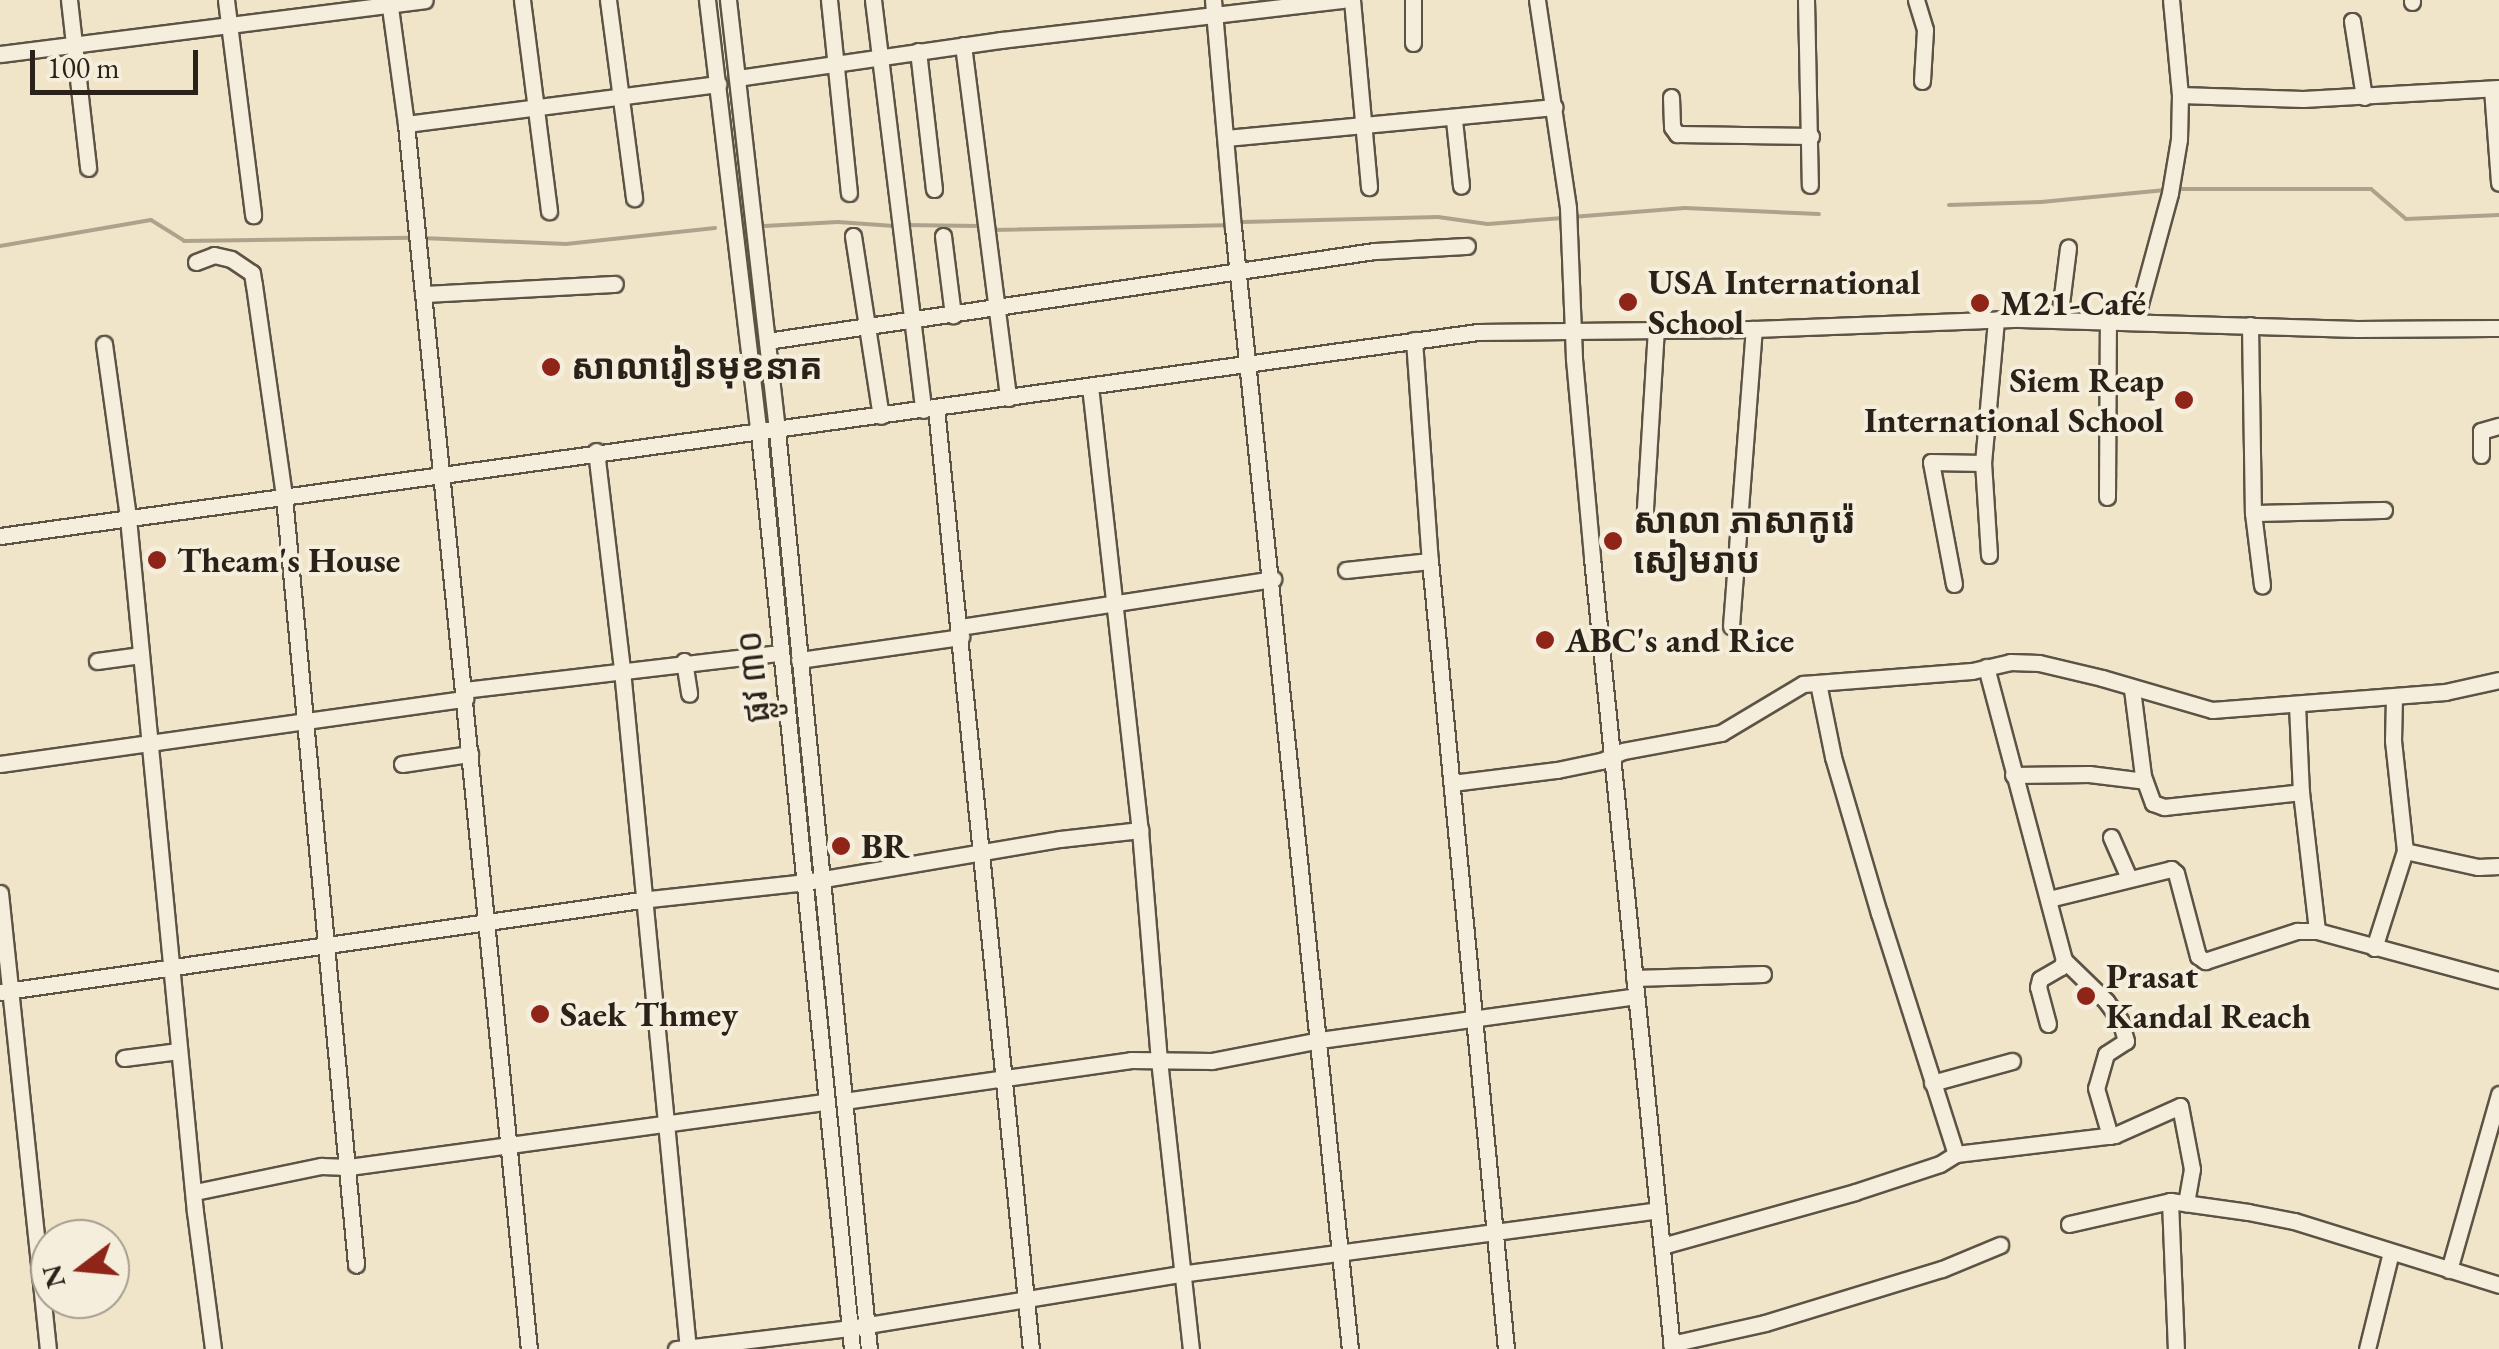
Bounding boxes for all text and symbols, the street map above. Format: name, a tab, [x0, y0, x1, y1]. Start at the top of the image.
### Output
scale bar	[35, 30, 202, 92]
text: 100 m	[47, 48, 120, 87]
place label: USA International School	[1648, 261, 1920, 343]
place label: M21-Café	[2000, 282, 2146, 324]
marker: USA International School	[1617, 291, 1639, 313]
marker: M21-Café	[1969, 292, 1991, 314]
place label: សាលារៀនមុខនាគ	[571, 346, 823, 388]
marker: សាលារៀនមុខនាគ	[540, 356, 562, 378]
place label: Siem Reap International School	[1864, 359, 2164, 441]
marker: Siem Reap International School	[2173, 389, 2195, 411]
place label: សាលា ភាសាកូរ៉េ សៀមរាប	[1633, 500, 1855, 582]
marker: សាលា ភាសាកូរ៉េ សៀមរាប	[1602, 530, 1624, 552]
place label: Theam's House	[177, 539, 400, 581]
marker: Theam's House	[146, 549, 168, 571]
place label: ABC's and Rice	[1565, 619, 1794, 661]
street label: ផ្លូវ ៣០	[727, 629, 779, 725]
marker: ABC's and Rice	[1534, 629, 1556, 651]
place label: BR	[861, 825, 910, 867]
marker: BR	[830, 835, 852, 857]
place label: Prasat Kandal Reach	[2106, 955, 2311, 1037]
marker: Prasat Kandal Reach	[2075, 985, 2097, 1007]
place label: Saek Thmey	[560, 993, 738, 1035]
marker: Saek Thmey	[529, 1003, 551, 1025]
north arrow	[30, 1219, 130, 1319]
text: N	[33, 1261, 74, 1293]

